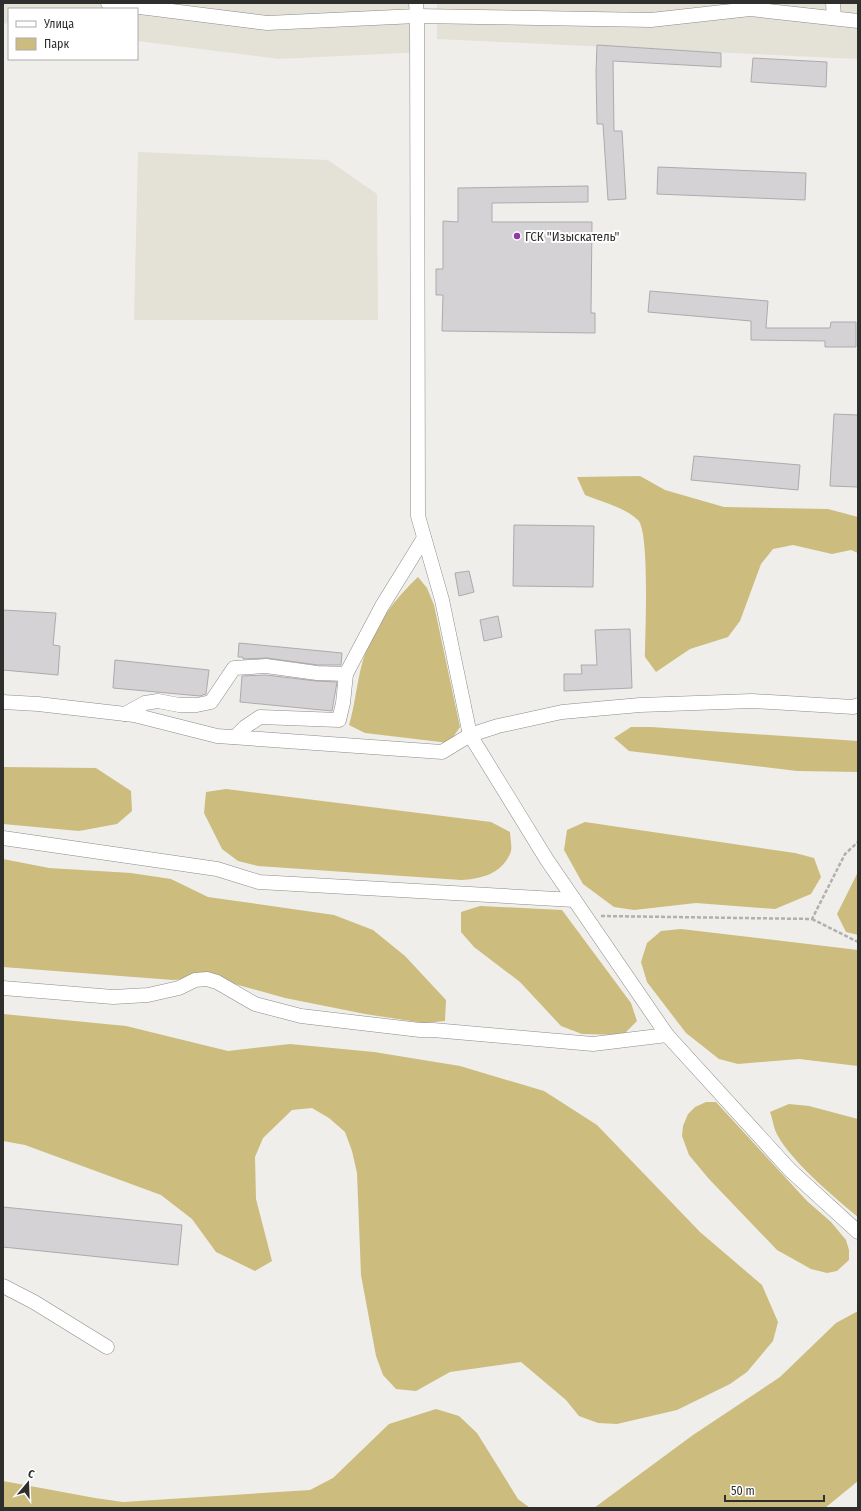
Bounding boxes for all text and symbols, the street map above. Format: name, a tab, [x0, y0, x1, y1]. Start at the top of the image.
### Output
legend	[8, 8, 138, 60]
text: Улица	[43, 17, 74, 31]
text: Парк	[44, 37, 70, 51]
place label: ГСК "Изыскатель"	[525, 229, 620, 244]
marker: ГСК "Изыскатель"	[512, 231, 522, 241]
north arrow	[8, 1463, 48, 1503]
text: С	[26, 1467, 36, 1481]
scale bar	[725, 1477, 824, 1503]
text: 50 m	[731, 1484, 755, 1498]

